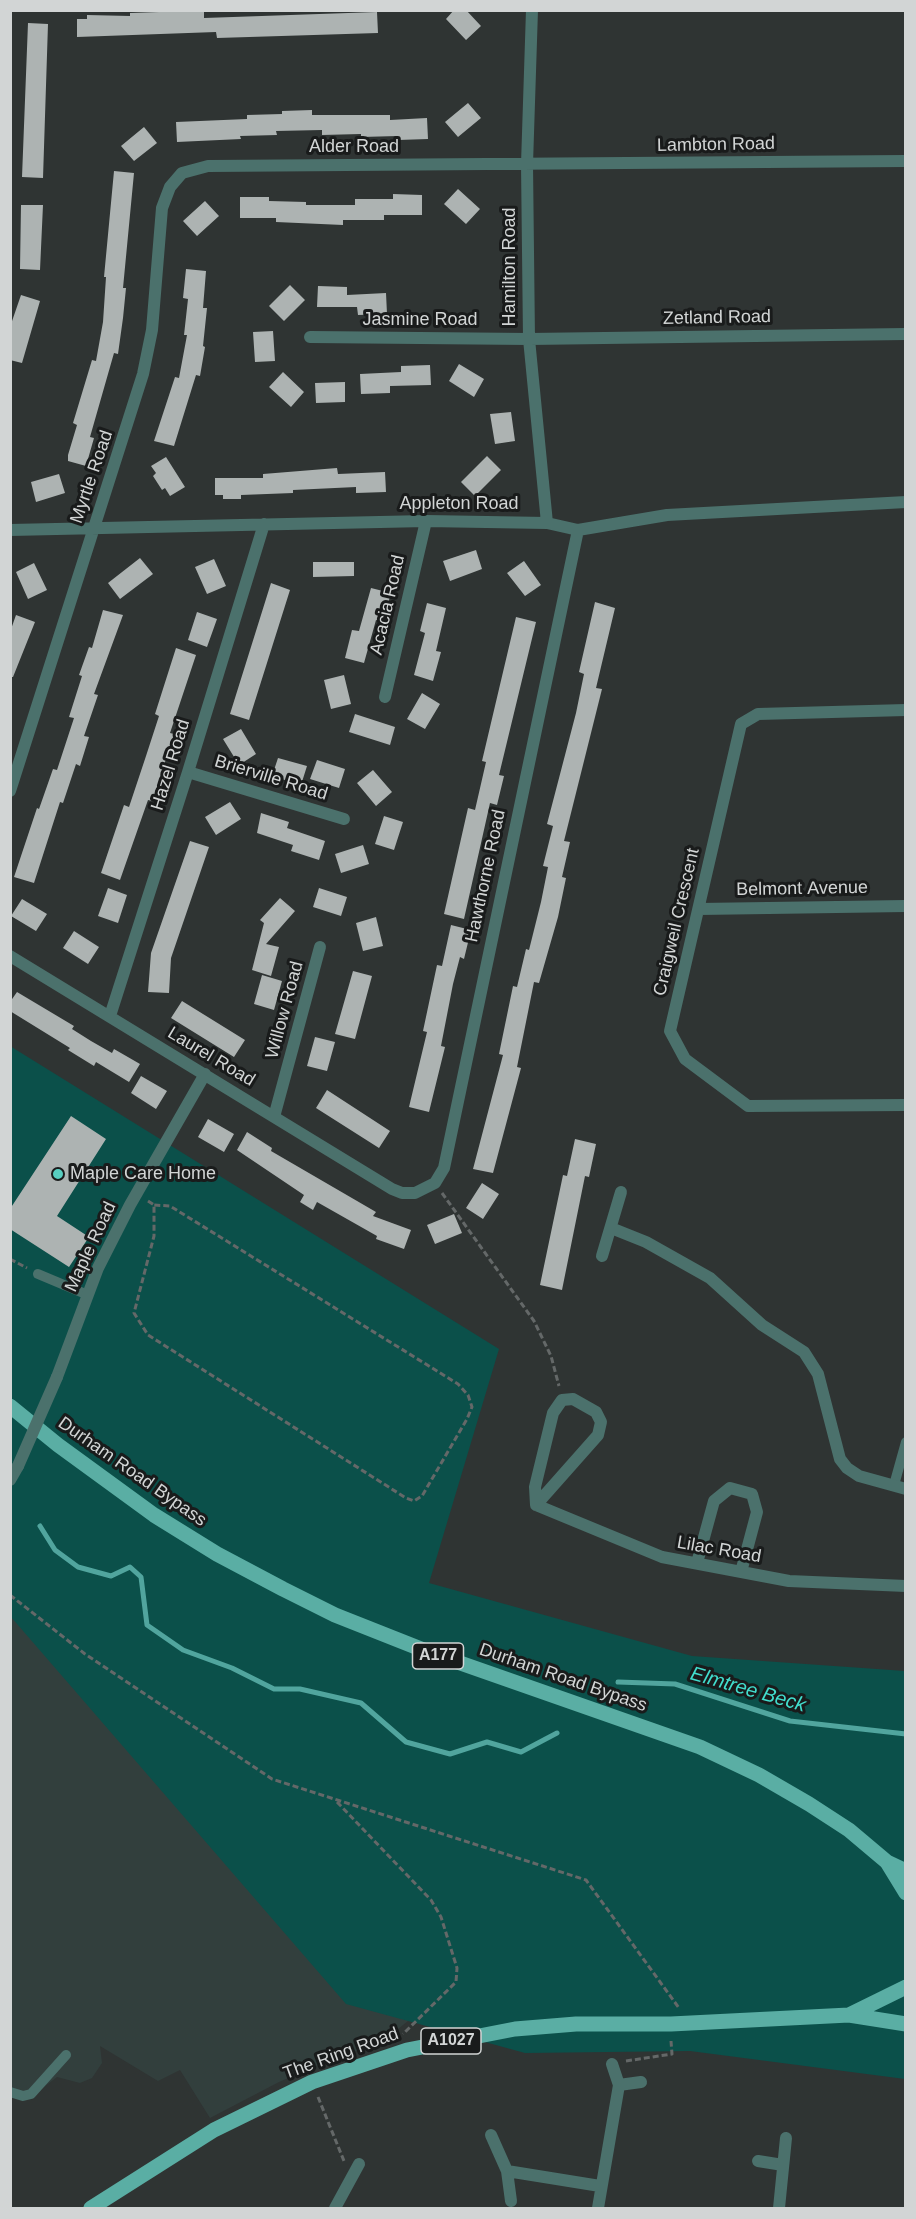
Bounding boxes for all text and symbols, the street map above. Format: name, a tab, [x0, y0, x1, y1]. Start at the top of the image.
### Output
street label: Lambton Road	[657, 133, 775, 157]
street label: Alder Road	[309, 136, 399, 158]
street label: Hamilton Road	[499, 207, 521, 327]
street label: Zetland Road	[663, 306, 771, 330]
street label: Jasmine Road	[362, 309, 478, 331]
street label: Myrtle Road	[66, 428, 118, 526]
street label: Appleton Road	[399, 493, 519, 515]
street label: Acacia Road	[366, 553, 410, 657]
street label: Hazel Road	[147, 717, 195, 813]
street label: Brierville Road	[212, 751, 330, 805]
street label: Hawthorne Road	[461, 808, 511, 944]
street label: Craigweil Crescent	[649, 846, 705, 998]
street label: Belmont Avenue	[736, 877, 868, 901]
street label: Willow Road	[262, 959, 308, 1061]
street label: Laurel Road	[163, 1022, 259, 1092]
place label: Maple Care Home	[70, 1163, 216, 1185]
marker: Maple Care Home	[51, 1167, 65, 1181]
street label: Maple Road	[61, 1198, 121, 1296]
street label: Durham Road Bypass	[54, 1413, 210, 1531]
street label: Lilac Road	[675, 1532, 763, 1568]
street label: Durham Road Bypass	[476, 1639, 650, 1717]
road number: A177	[412, 1643, 464, 1669]
water label: Elmtree Beck	[688, 1662, 808, 1718]
street label: The Ring Road	[280, 2023, 402, 2085]
road number: A1027	[421, 2028, 481, 2054]

